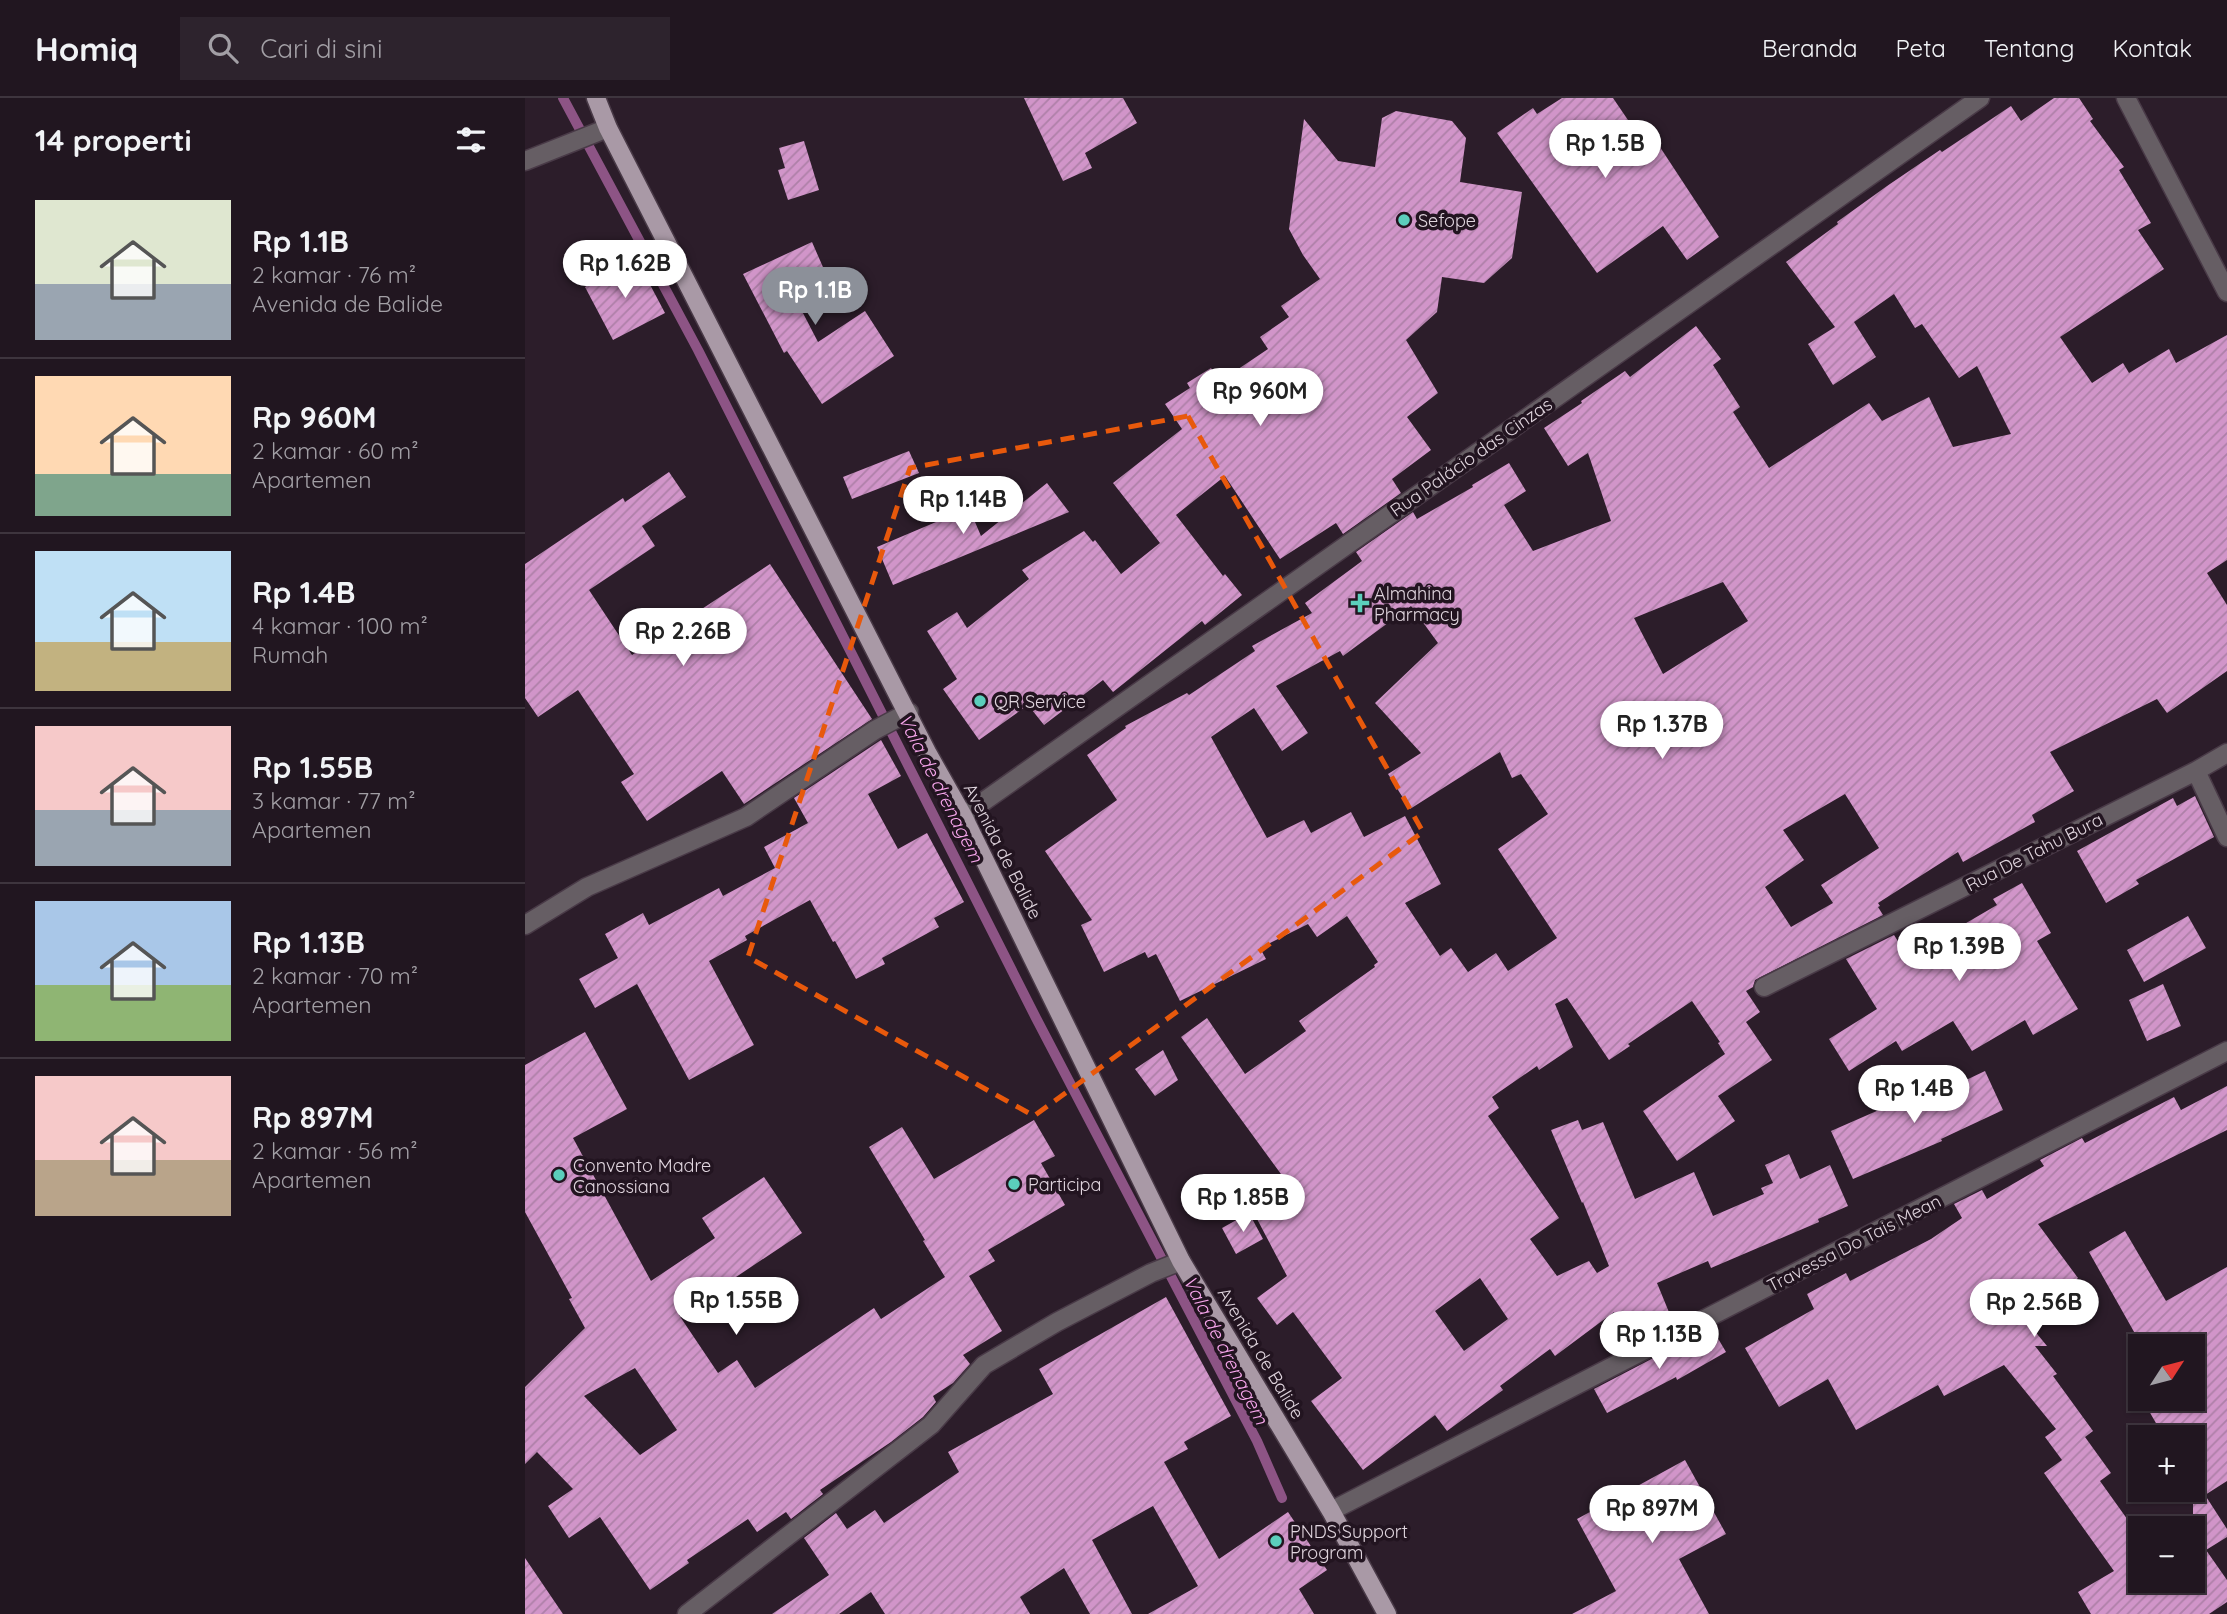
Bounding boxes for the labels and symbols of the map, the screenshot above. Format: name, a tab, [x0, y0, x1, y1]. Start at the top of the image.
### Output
pin: Rp 1.5B	[1540, 120, 1670, 180]
place label: Sefope	[1418, 209, 1476, 232]
marker: Sefope	[1396, 212, 1412, 228]
pin: Rp 1.62B	[553, 240, 697, 300]
pin: Rp 1.1B	[750, 268, 880, 327]
pin: Rp 960M	[1195, 368, 1325, 428]
street label: Rua Palácio das Cinzas	[1385, 392, 1557, 522]
pin: Rp 1.14B	[891, 476, 1035, 536]
place label: Almahina Pharmacy	[1374, 582, 1460, 626]
marker: Almahina Pharmacy	[1352, 595, 1368, 611]
pin: Rp 2.26B	[611, 608, 755, 668]
place label: QR Service	[994, 690, 1086, 713]
marker: QR Service	[972, 693, 988, 709]
pin: Rp 1.37B	[1590, 702, 1734, 761]
water label: Vala de drenagem	[893, 710, 989, 867]
street label: Avenida de Balide	[959, 779, 1047, 923]
street label: Rua De Tahu Bura	[1961, 807, 2107, 897]
pin: Rp 1.39B	[1887, 924, 2031, 983]
pin: Rp 1.4B	[1849, 1066, 1979, 1125]
place label: Convento Madre Canossiana	[573, 1154, 711, 1198]
marker: Convento Madre Canossiana	[551, 1167, 567, 1183]
place label: Participa	[1028, 1173, 1101, 1196]
pin: Rp 1.85B	[1171, 1174, 1315, 1234]
marker: Participa	[1006, 1176, 1022, 1192]
street label: Travessa Do Tais Mean	[1763, 1189, 1945, 1297]
water label: Vala de drenagem	[1178, 1272, 1274, 1429]
pin: Rp 1.55B	[664, 1278, 808, 1337]
pin: Rp 2.56B	[1962, 1280, 2106, 1339]
street label: Avenida de Balide	[1213, 1283, 1309, 1423]
pin: Rp 1.13B	[1587, 1312, 1731, 1371]
north arrow	[2128, 1334, 2205, 1410]
pin: Rp 897M	[1587, 1486, 1717, 1545]
place label: PNDS Support Program	[1290, 1520, 1408, 1564]
marker: PNDS Support Program	[1268, 1533, 1284, 1549]

